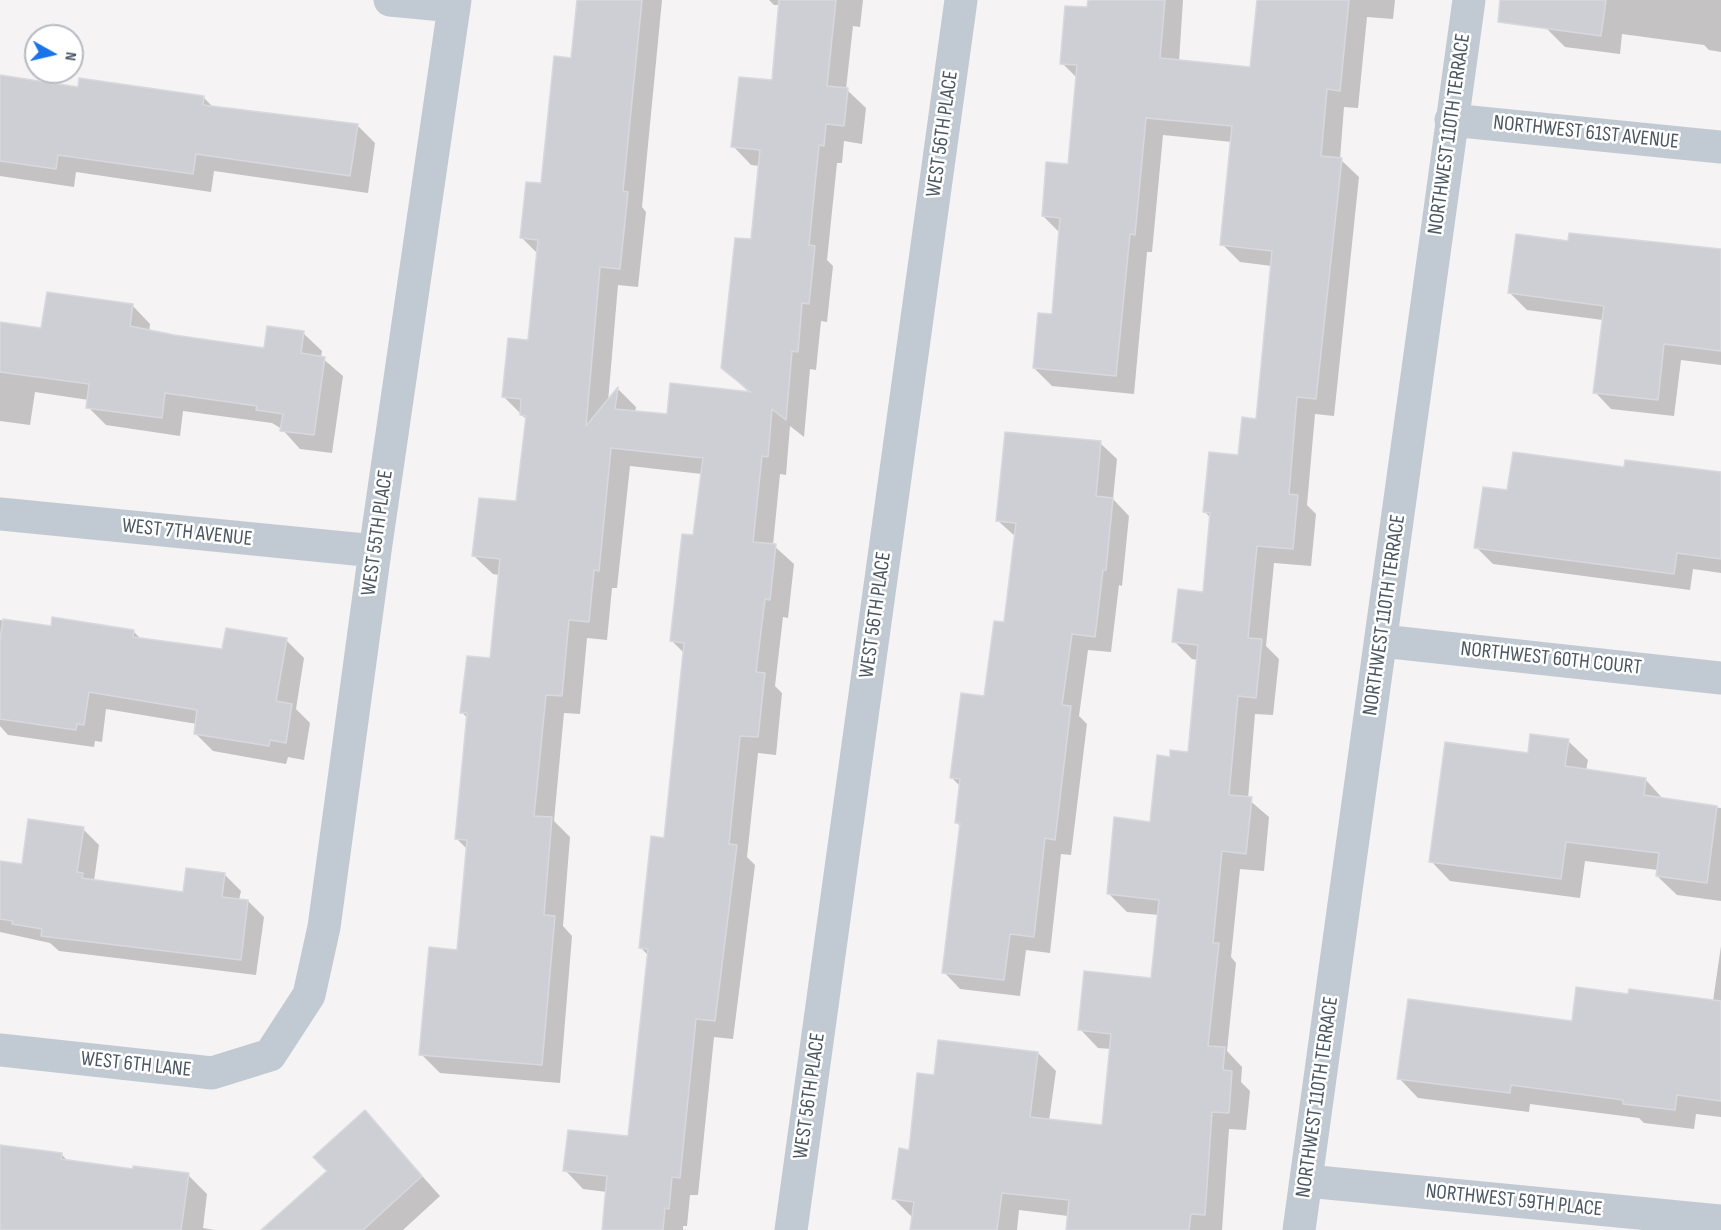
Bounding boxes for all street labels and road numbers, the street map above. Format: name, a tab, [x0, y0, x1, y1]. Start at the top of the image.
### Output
street label: NORTHWEST 110TH TERRACE	[1423, 32, 1477, 236]
street label: WEST 56TH PLACE	[922, 69, 964, 199]
street label: NORTHWEST 61ST AVENUE	[1492, 111, 1680, 155]
street label: WEST 55TH PLACE	[357, 468, 399, 598]
street label: NORTHWEST 110TH TERRACE	[1358, 513, 1412, 717]
street label: WEST 7TH AVENUE	[121, 514, 253, 552]
street label: WEST 56TH PLACE	[855, 550, 897, 680]
street label: NORTHWEST 60TH COURT	[1459, 637, 1643, 681]
street label: NORTHWEST 110TH TERRACE	[1291, 995, 1345, 1199]
street label: WEST 56TH PLACE	[789, 1031, 831, 1161]
street label: WEST 6TH LANE	[80, 1047, 192, 1083]
street label: NORTHWEST 59TH PLACE	[1424, 1179, 1604, 1223]

